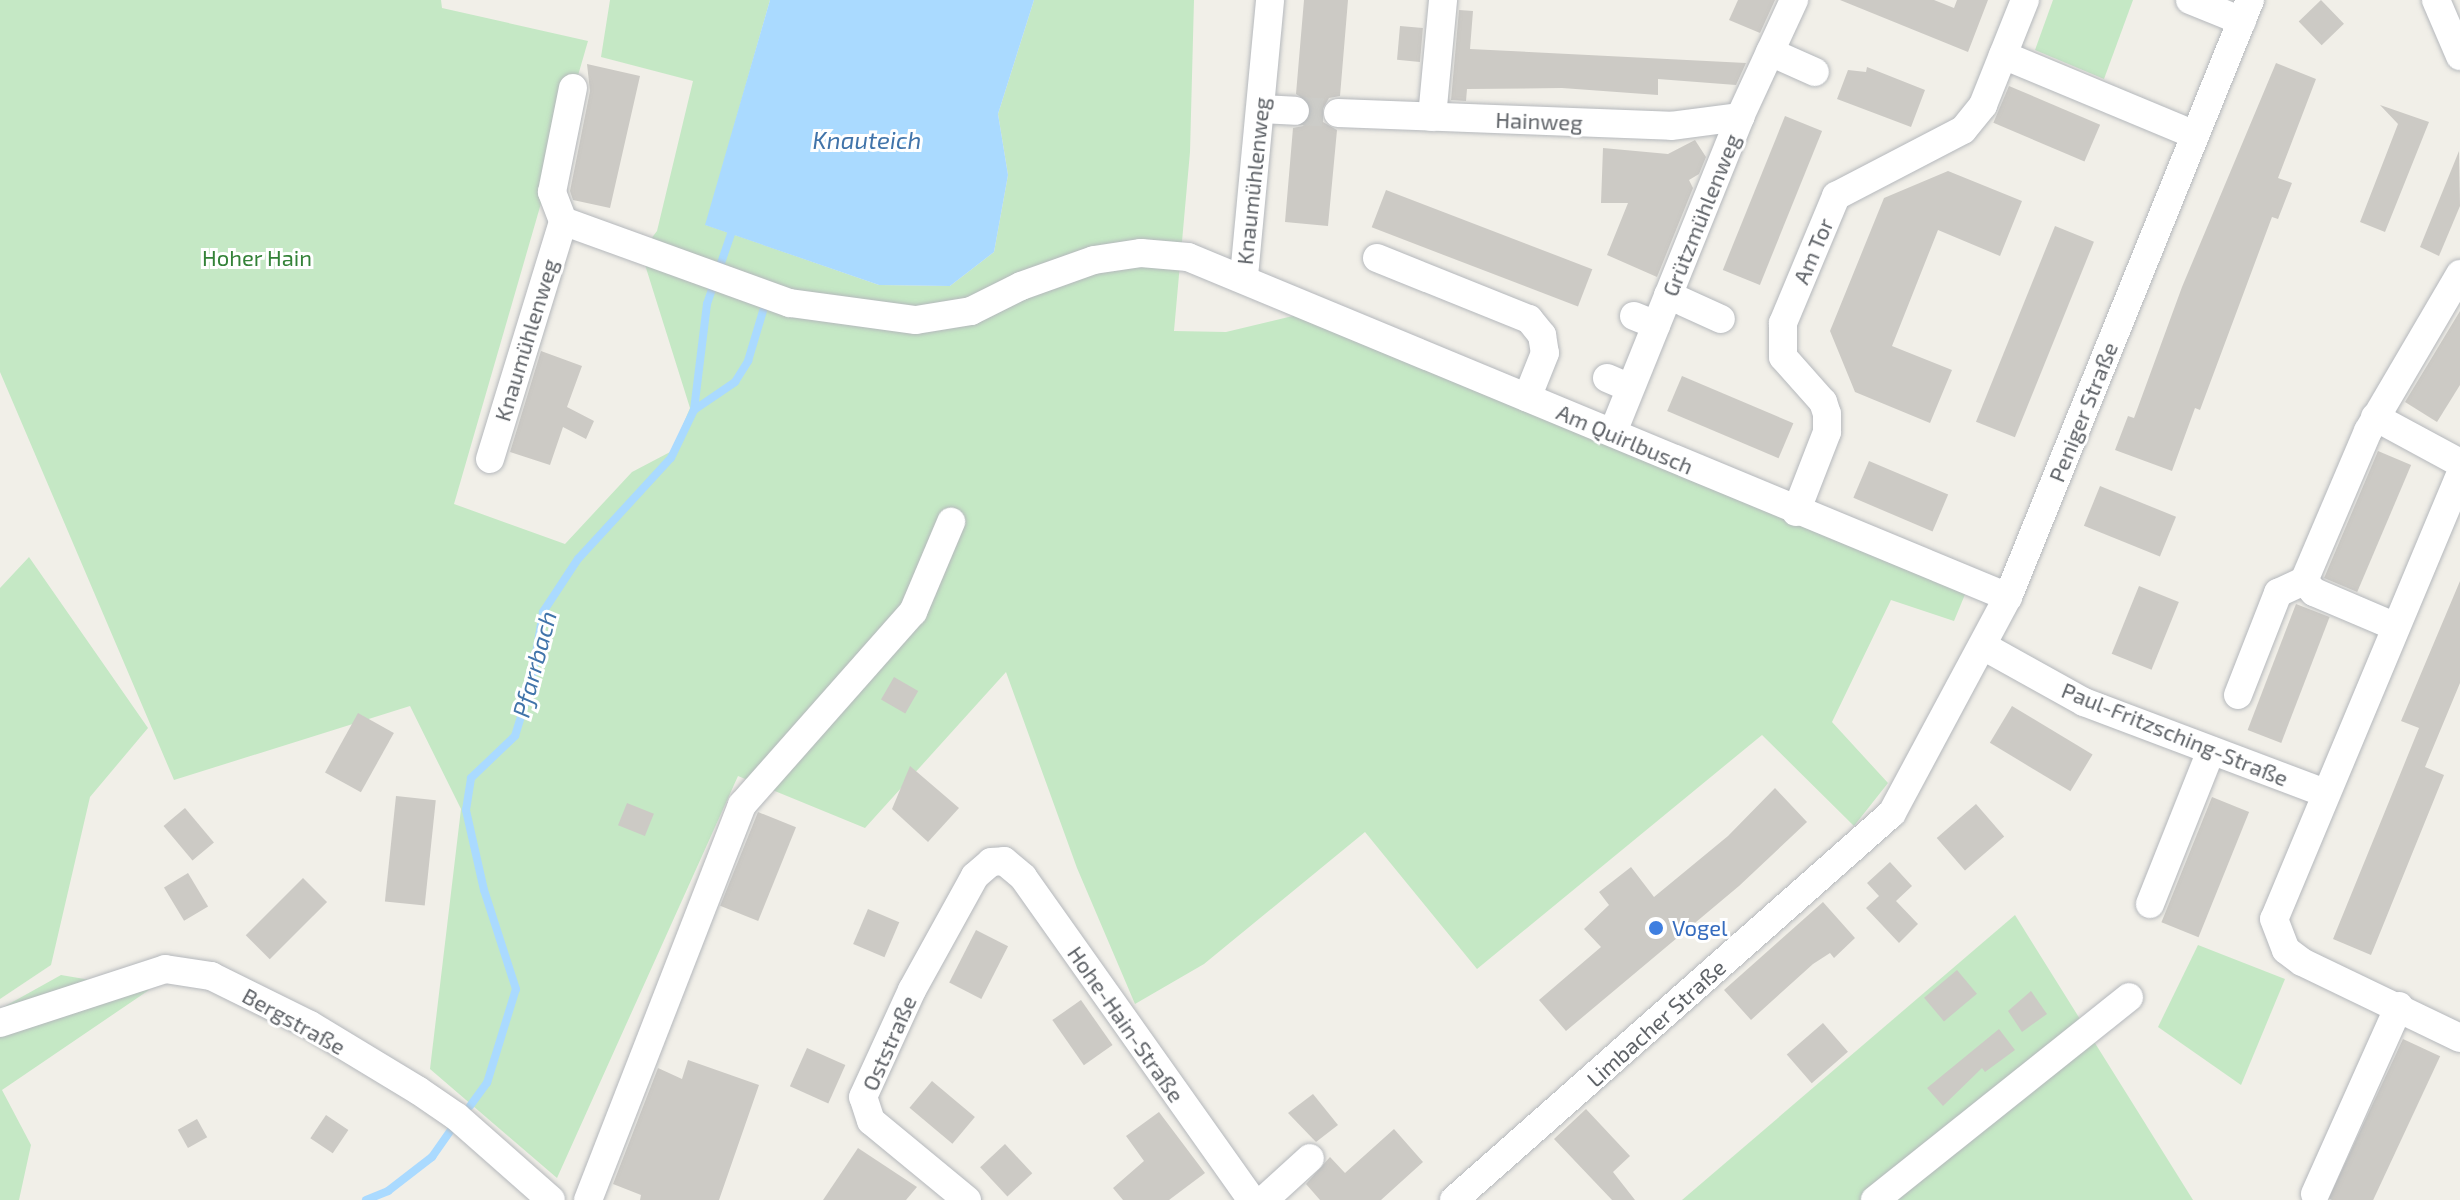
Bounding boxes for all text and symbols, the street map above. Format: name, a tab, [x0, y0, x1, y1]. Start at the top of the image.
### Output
street label: Knaumühlenweg	[1231, 96, 1275, 266]
street label: Hainweg	[1495, 106, 1583, 136]
water label: Knauteich	[813, 126, 921, 154]
street label: Grützmühlenweg	[1656, 130, 1746, 300]
street label: Am Tor	[1787, 214, 1839, 288]
park label: Hoher Hain	[202, 245, 312, 271]
street label: Knaumühlenweg	[489, 256, 563, 424]
street label: Peniger Straße	[2043, 338, 2123, 486]
street label: Am Quirlbusch	[1553, 398, 1697, 480]
water label: Pfarrbach	[506, 608, 562, 720]
street label: Paul-Fritzsching-Straße	[2058, 676, 2292, 792]
place label: Vogel	[1672, 915, 1728, 941]
marker: Vogel	[1647, 919, 1665, 937]
street label: Hohe-Hain-Straße	[1062, 941, 1190, 1107]
street label: Limbacher Straße	[1581, 954, 1731, 1092]
street label: Bergstraße	[238, 982, 350, 1060]
street label: Oststraße	[856, 991, 922, 1095]

